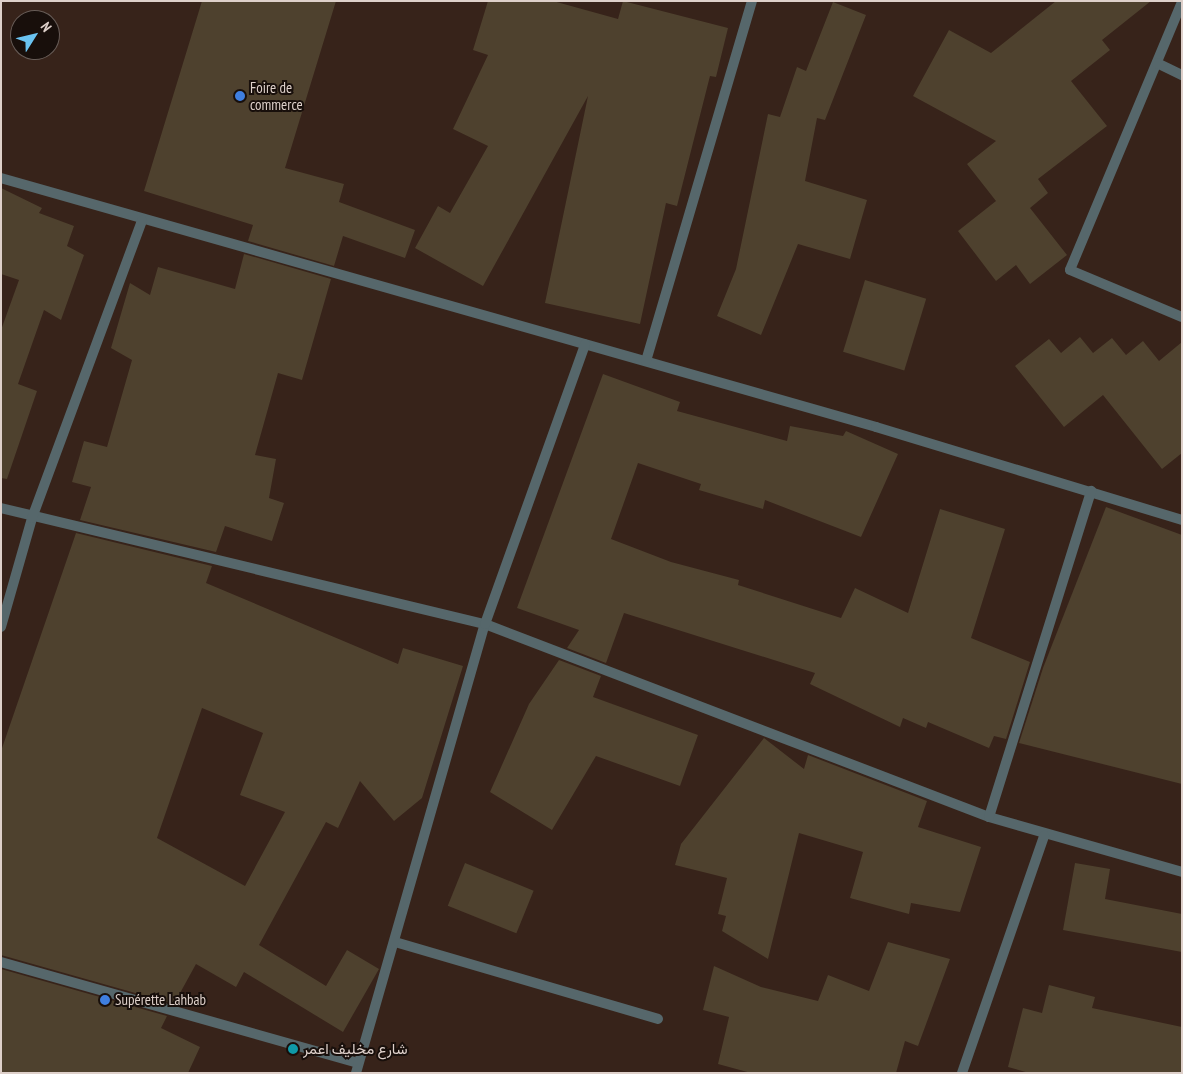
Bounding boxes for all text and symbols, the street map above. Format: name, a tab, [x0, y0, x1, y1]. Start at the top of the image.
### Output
north arrow	[10, 10, 60, 60]
text: N	[37, 18, 56, 35]
place label: Foire de commerce	[250, 78, 303, 113]
marker: Foire de commerce	[234, 90, 246, 102]
place label: Supérette Lahbab	[115, 991, 206, 1009]
marker: Supérette Lahbab	[99, 994, 111, 1006]
place label: شارع مخليف اعمر	[303, 1040, 408, 1058]
marker: شارع مخليف اعمر	[287, 1043, 299, 1055]

